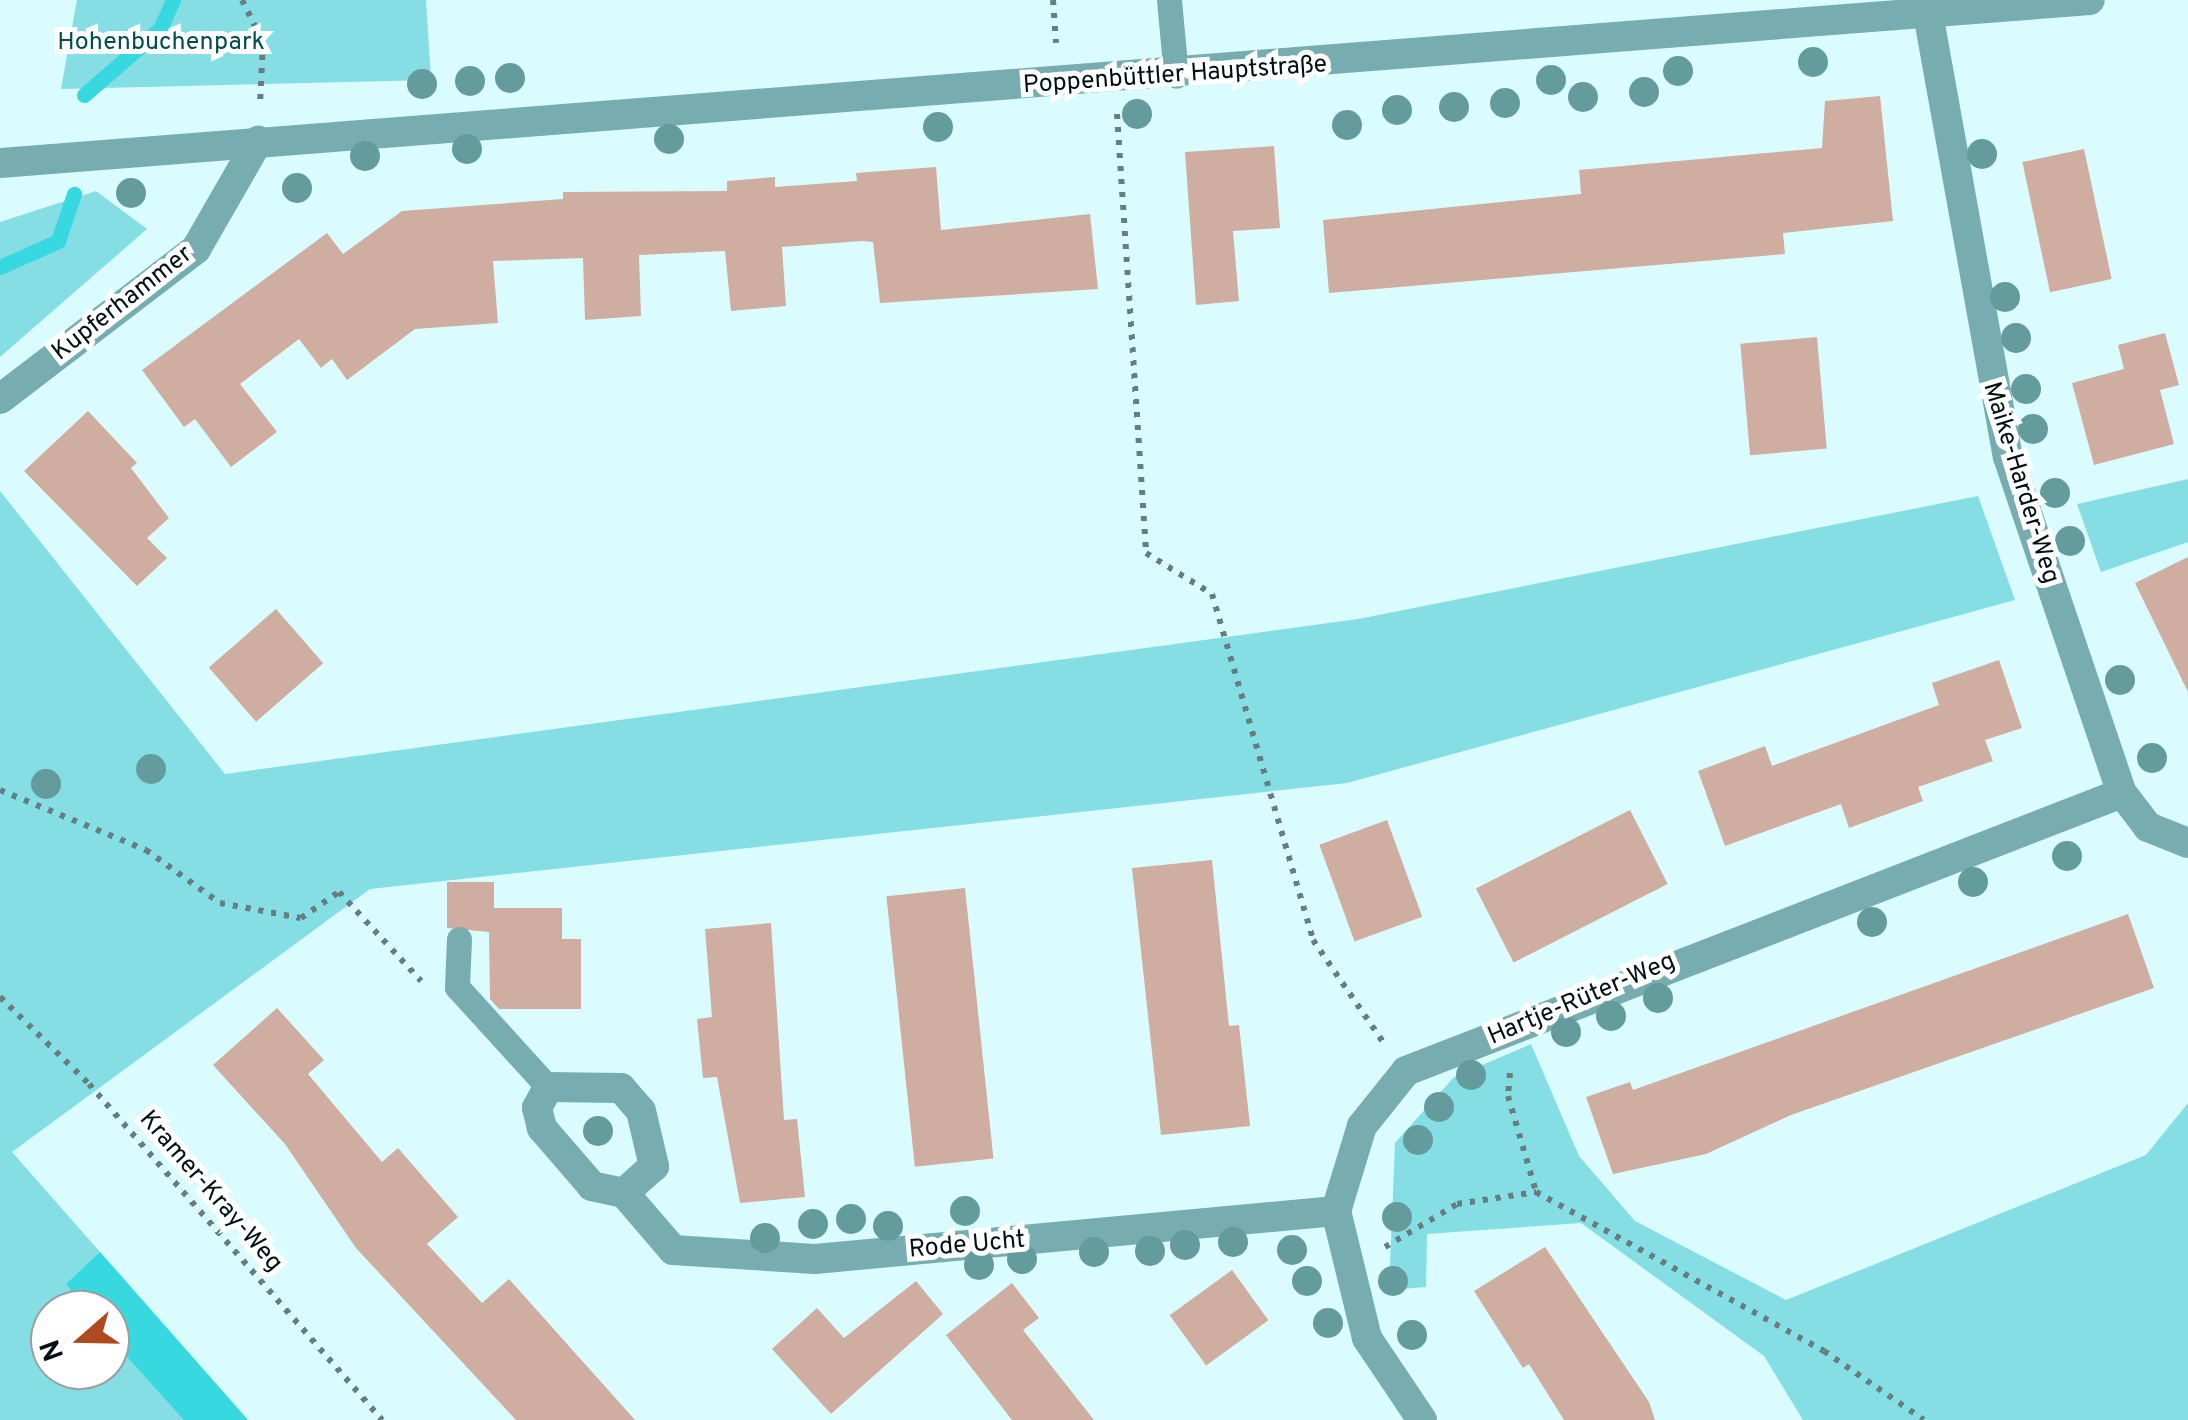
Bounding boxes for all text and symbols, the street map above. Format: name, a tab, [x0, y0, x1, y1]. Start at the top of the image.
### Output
park label: Hohenbuchenpark	[57, 28, 265, 58]
street label: Poppenbüttler Hauptstraße	[1022, 50, 1328, 102]
street label: Kupferhammer	[47, 240, 199, 368]
street label: Maike-Harder-Weg	[1975, 379, 2065, 587]
street label: Hartje-Rüter-Weg	[1484, 947, 1680, 1053]
street label: Kramer-Kray-Weg	[132, 1105, 288, 1279]
street label: Rode Ucht	[908, 1226, 1026, 1266]
north arrow	[30, 1290, 130, 1390]
text: N	[33, 1334, 74, 1365]

